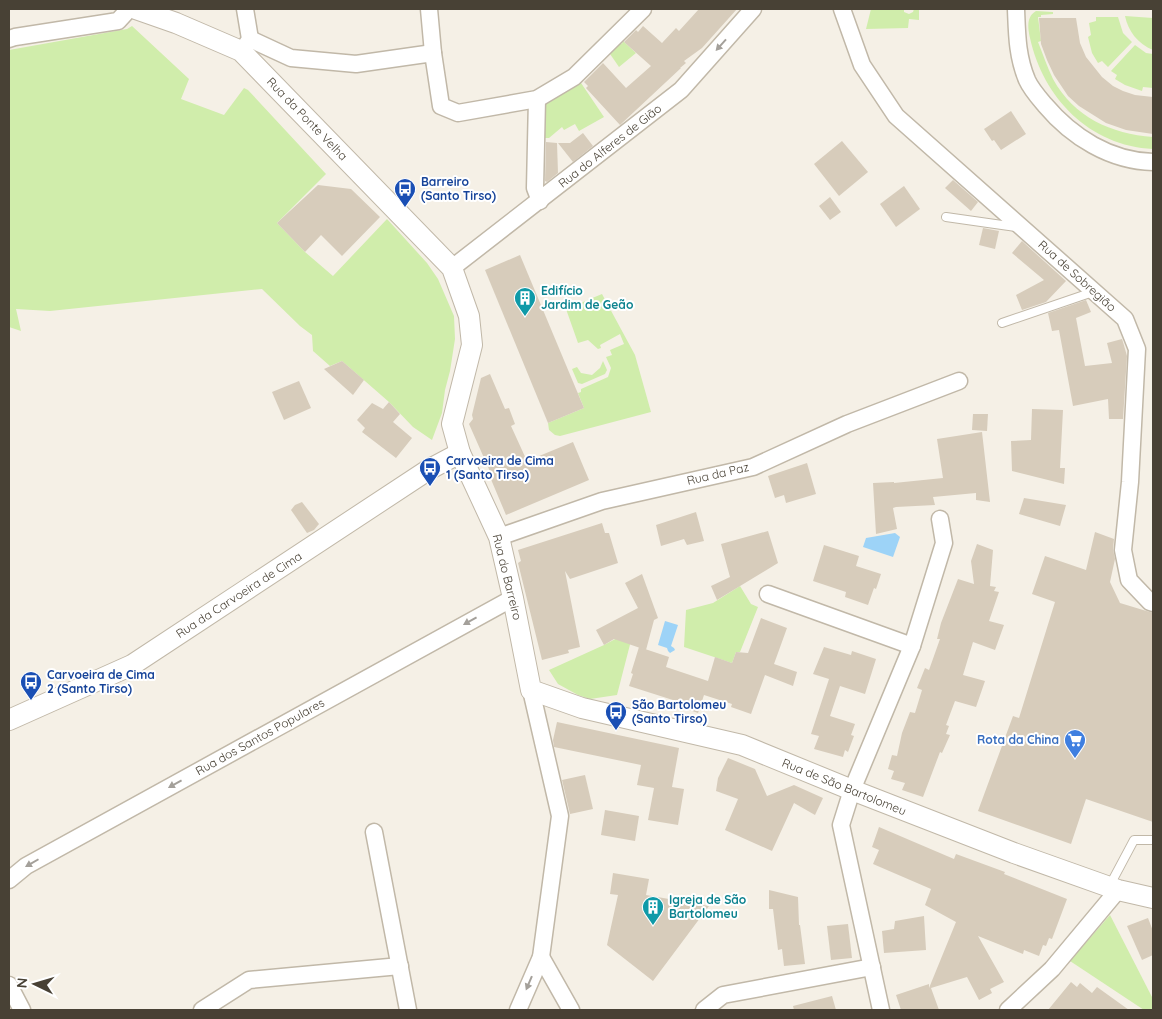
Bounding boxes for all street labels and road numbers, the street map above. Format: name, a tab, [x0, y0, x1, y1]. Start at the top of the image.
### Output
street label: Rua da Ponte Velha	[264, 74, 351, 163]
street label: Rua do Alferes de Gião	[555, 101, 664, 191]
street label: Rua de Sobregião	[1035, 237, 1119, 315]
street label: Rua da Paz	[685, 459, 751, 488]
street label: Rua do Barreiro	[490, 532, 525, 621]
street label: Rua da Carvoeira de Cima	[173, 548, 305, 641]
street label: Rua dos Santos Populares	[193, 695, 327, 778]
street label: Rua de São Bartolomeu	[780, 755, 908, 818]

